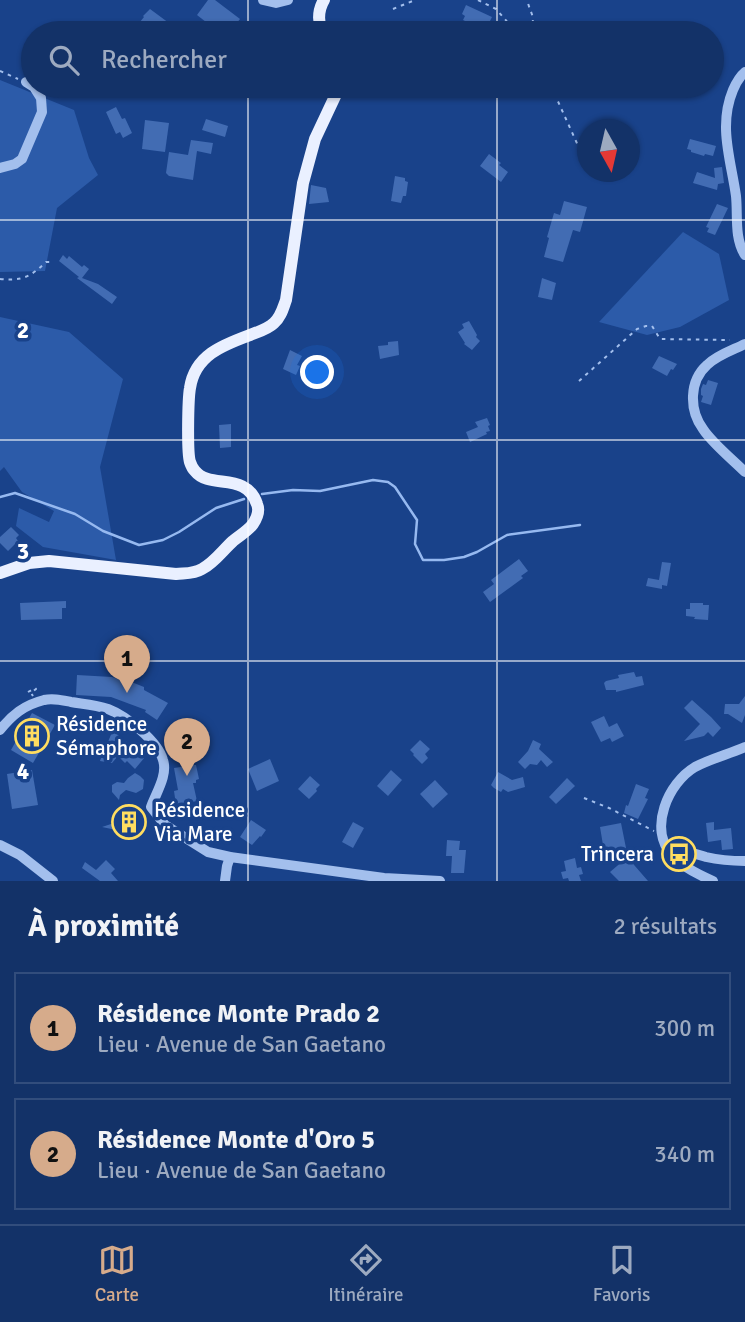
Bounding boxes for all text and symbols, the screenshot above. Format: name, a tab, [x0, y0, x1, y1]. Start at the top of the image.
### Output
search box	[21, 21, 724, 98]
icon: search	[45, 41, 83, 79]
text: Rechercher	[101, 44, 227, 76]
north arrow	[577, 119, 640, 182]
text: 2	[17, 316, 29, 345]
your location	[300, 355, 334, 389]
text: 3	[17, 537, 29, 566]
pin: 1	[104, 635, 150, 693]
place label: Résidence Sémaphore	[56, 711, 157, 761]
building icon: Résidence Sémaphore	[13, 717, 51, 755]
pin: 2	[164, 718, 210, 776]
text: 4	[17, 757, 29, 786]
place label: Résidence Via Mare	[154, 797, 245, 847]
building icon: Résidence Via Mare	[110, 803, 148, 841]
bus stop icon: Trincera	[660, 835, 698, 873]
place label: Trincera	[581, 841, 654, 867]
text: À proximité	[28, 908, 179, 945]
text: 2 résultats	[613, 912, 717, 941]
text: Résidence Monte Prado 2	[97, 998, 380, 1030]
text: 1	[47, 1014, 59, 1043]
text: 300 m	[654, 1014, 715, 1043]
text: Lieu · Avenue de San Gaetano	[97, 1030, 386, 1059]
text: Résidence Monte d'Oro 5	[97, 1124, 375, 1156]
text: 2	[47, 1140, 59, 1169]
text: 340 m	[654, 1140, 715, 1169]
text: Lieu · Avenue de San Gaetano	[97, 1156, 386, 1185]
tab: Carte	[95, 1241, 139, 1307]
tab: Itinéraire	[328, 1241, 403, 1307]
tab: Favoris	[593, 1241, 650, 1307]

